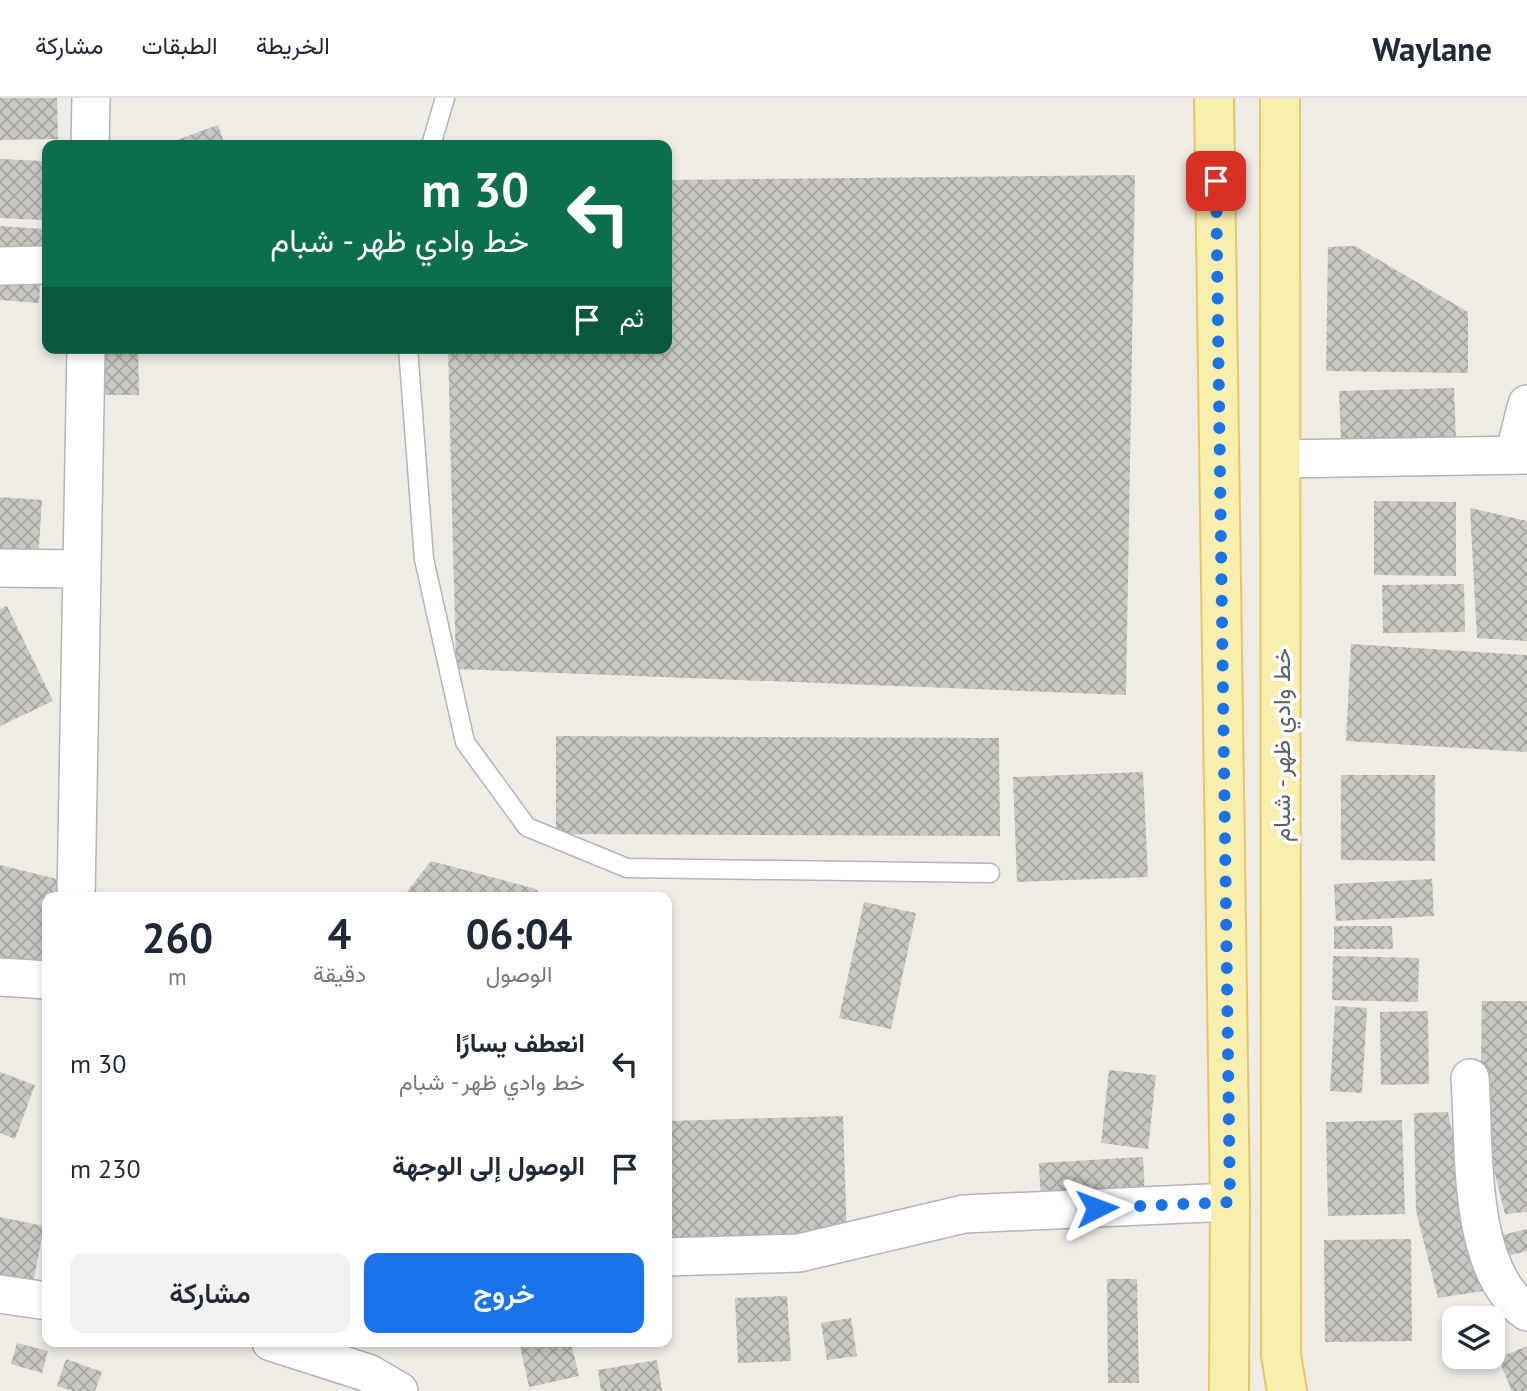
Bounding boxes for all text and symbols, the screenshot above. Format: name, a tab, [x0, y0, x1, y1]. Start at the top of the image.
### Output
text: Waylane	[1372, 27, 1492, 70]
text: مشاركة	[35, 30, 103, 61]
text: الطبقات	[141, 30, 218, 61]
text: الخريطة	[256, 30, 330, 61]
pin	[1186, 151, 1246, 211]
text: 30 m	[422, 157, 529, 221]
icon: arrive	[1197, 162, 1235, 200]
icon: left	[553, 168, 644, 259]
text: خط وادي ظهر - شبام	[270, 219, 529, 261]
icon: arrive	[568, 301, 606, 339]
text: ثم	[620, 301, 644, 334]
street label: خط وادي ظهر - شبام	[1266, 648, 1301, 842]
text: 4	[328, 906, 351, 961]
text: 06:04	[466, 906, 572, 961]
text: 260	[142, 910, 213, 965]
text: دقيقة	[313, 959, 366, 988]
text: الوصول	[486, 959, 552, 988]
text: m	[168, 962, 187, 991]
text: انعطف يسارًا	[455, 1026, 585, 1059]
icon: left	[606, 1045, 644, 1083]
text: 30 m	[70, 1047, 126, 1080]
text: خط وادي ظهر - شبام	[399, 1067, 585, 1096]
text: الوصول إلى الوجهة	[392, 1149, 585, 1182]
icon: arrive	[606, 1150, 644, 1188]
text: 230 m	[70, 1152, 141, 1185]
position arrow	[1060, 1171, 1134, 1245]
button: مشاركة	[70, 1253, 350, 1333]
button: خروج	[364, 1253, 644, 1333]
map controls	[1442, 1306, 1505, 1369]
button: layers	[1442, 1306, 1505, 1369]

